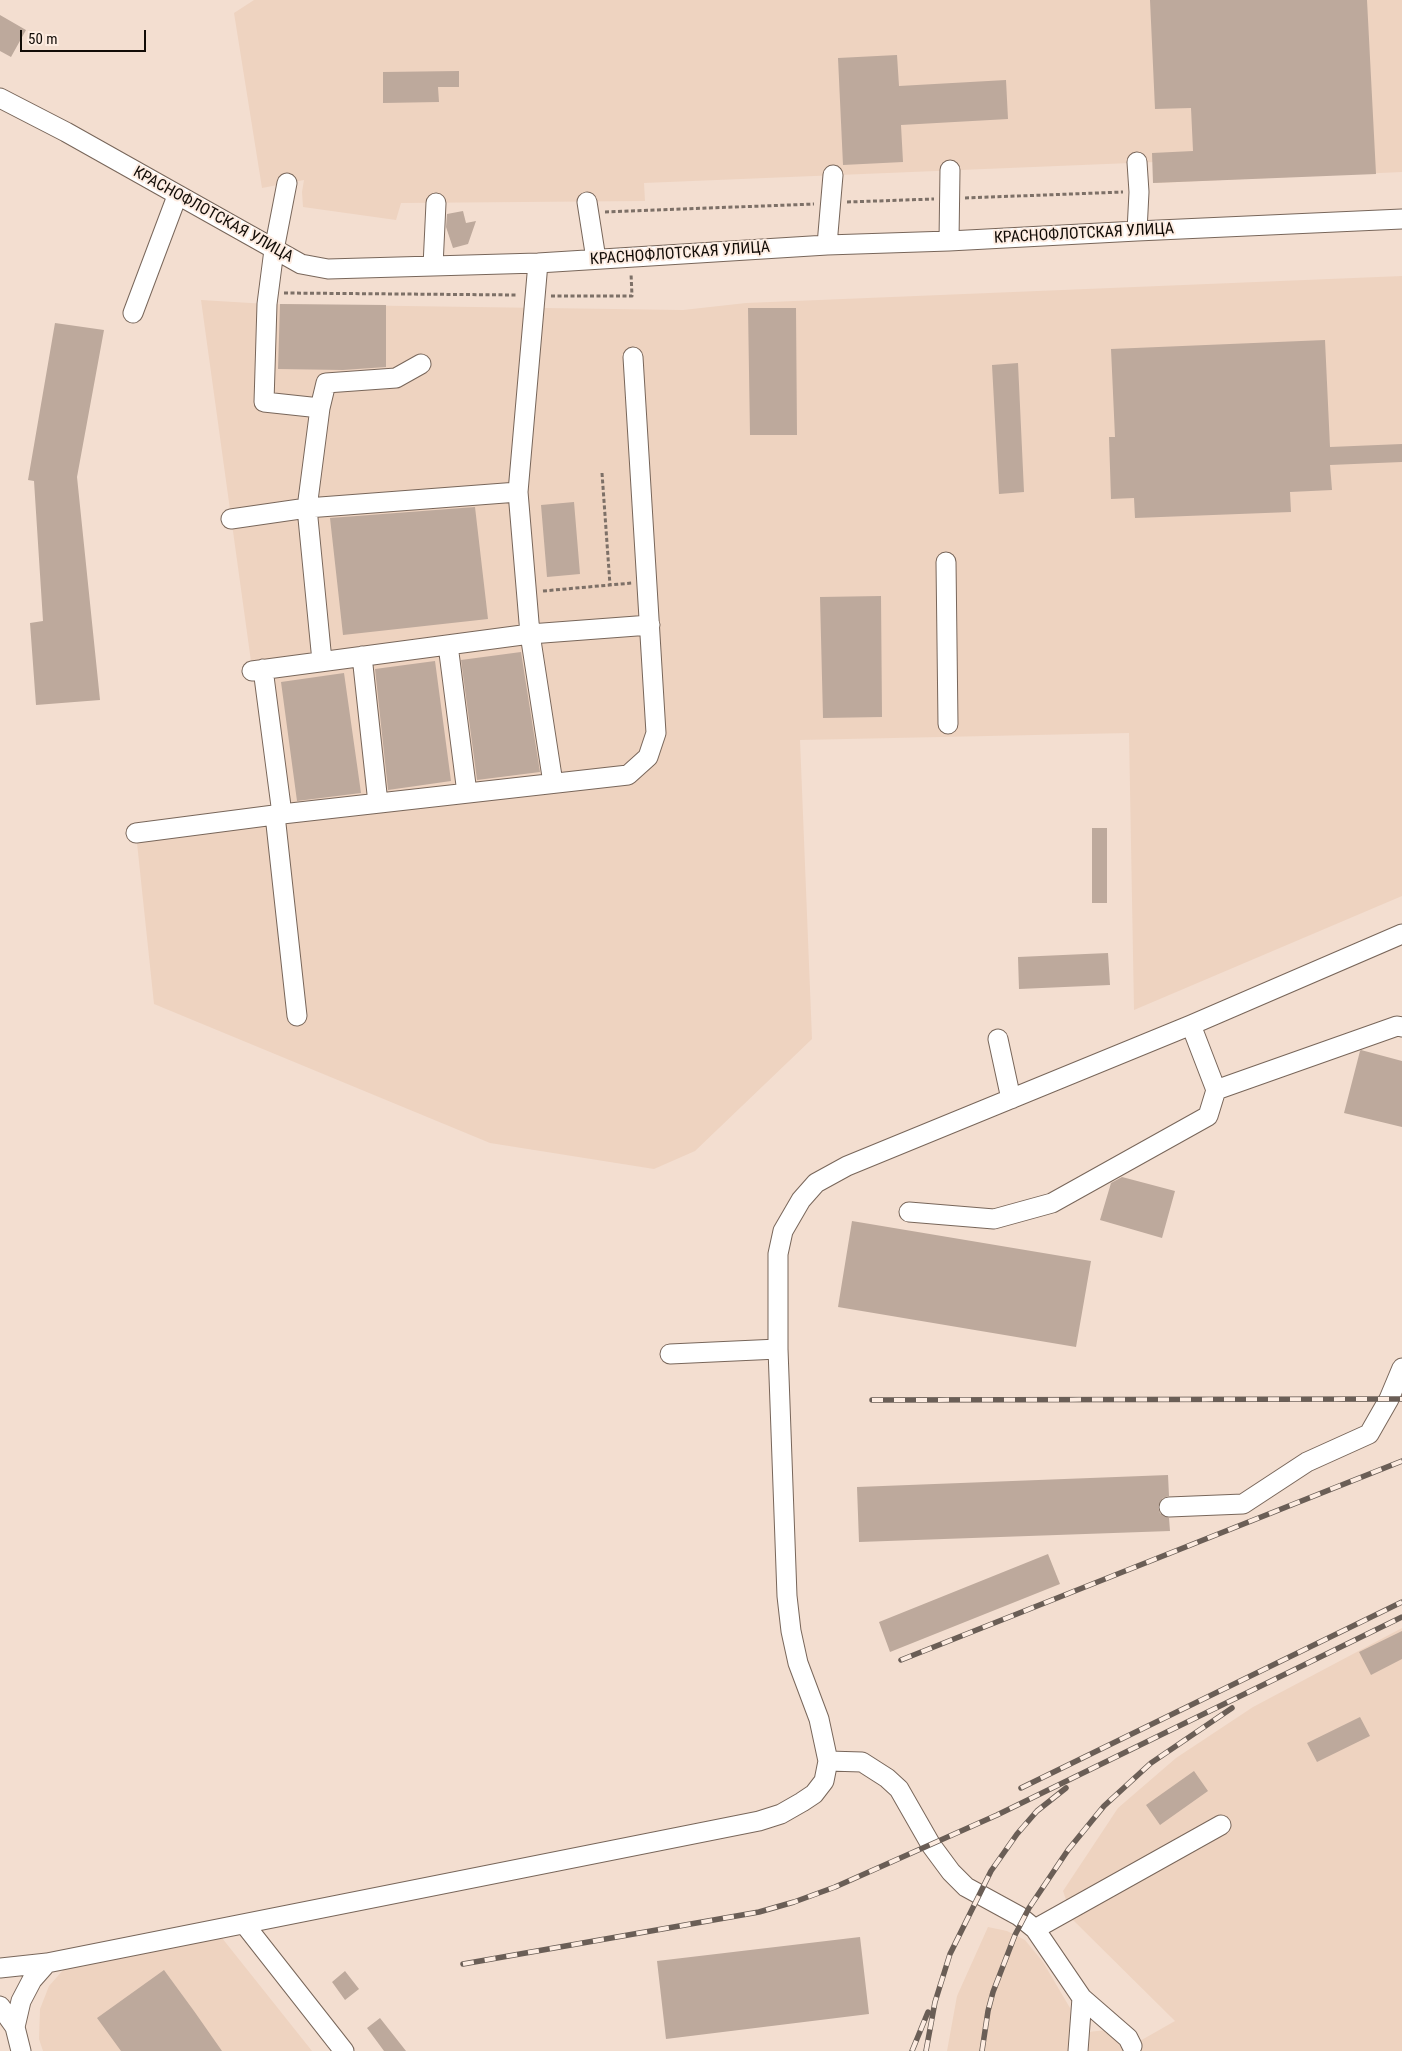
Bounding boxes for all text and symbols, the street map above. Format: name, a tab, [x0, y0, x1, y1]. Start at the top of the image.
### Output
scale bar	[22, 20, 149, 52]
text: 50 m	[28, 30, 58, 48]
street label: КРАСНОФЛОТСКАЯ УЛИЦА	[129, 163, 297, 267]
street label: КРАСНОФЛОТСКАЯ УЛИЦА	[993, 220, 1175, 248]
street label: КРАСНОФЛОТСКАЯ УЛИЦА	[589, 238, 771, 270]

